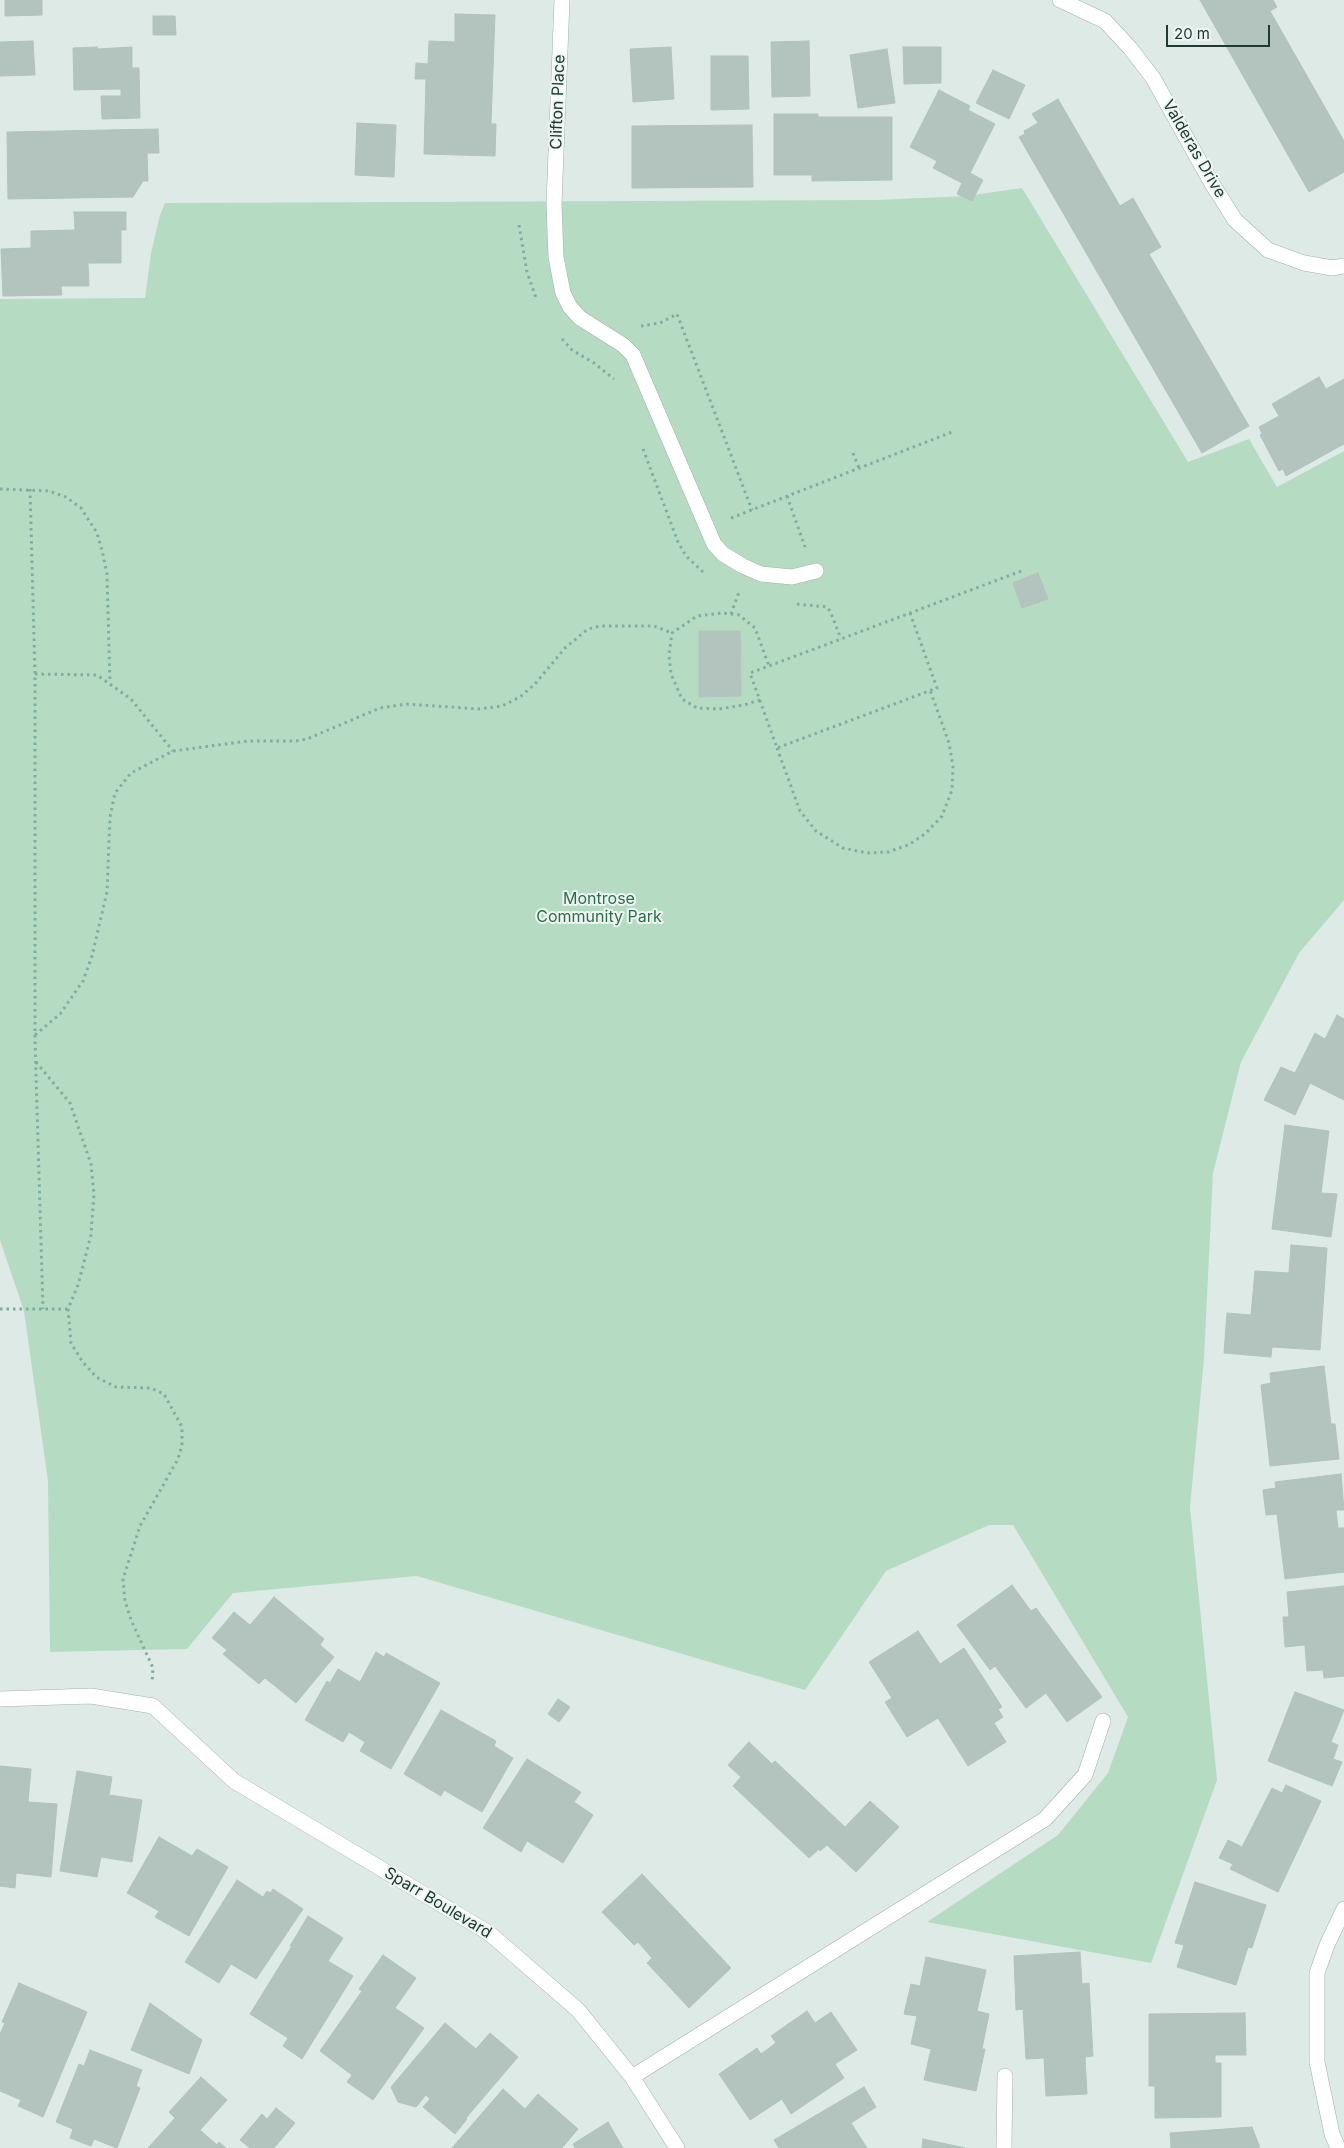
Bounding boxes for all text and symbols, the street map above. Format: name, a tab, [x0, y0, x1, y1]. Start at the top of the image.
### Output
scale bar	[1169, 15, 1273, 47]
text: 20 m	[1174, 24, 1210, 43]
street label: Clifton Place	[547, 54, 569, 150]
street label: Valderas Drive	[1158, 97, 1230, 201]
park label: Montrose Community Park	[536, 889, 662, 927]
street label: Sparr Boulevard	[381, 1863, 495, 1943]

